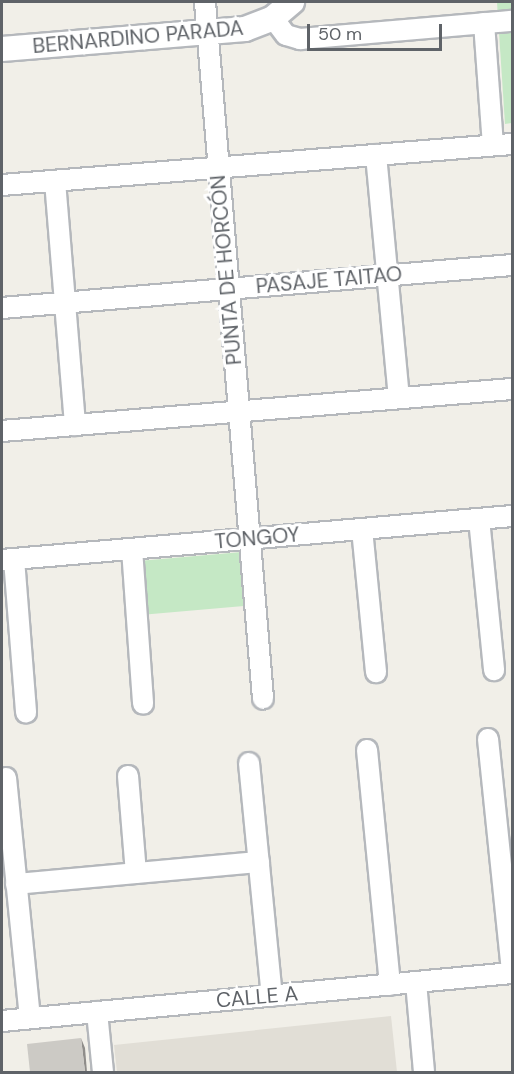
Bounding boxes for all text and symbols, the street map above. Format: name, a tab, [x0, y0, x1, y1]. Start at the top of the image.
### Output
scale bar	[310, 12, 445, 50]
street label: BERNARDINO PARADA	[31, 15, 245, 59]
text: 50 m	[318, 22, 362, 46]
street label: PUNTA DE HORCÓN	[205, 174, 247, 366]
street label: PASAJE TAITAO	[255, 261, 403, 299]
street label: TONGOY	[214, 522, 300, 554]
street label: CALLE A	[215, 981, 299, 1013]

